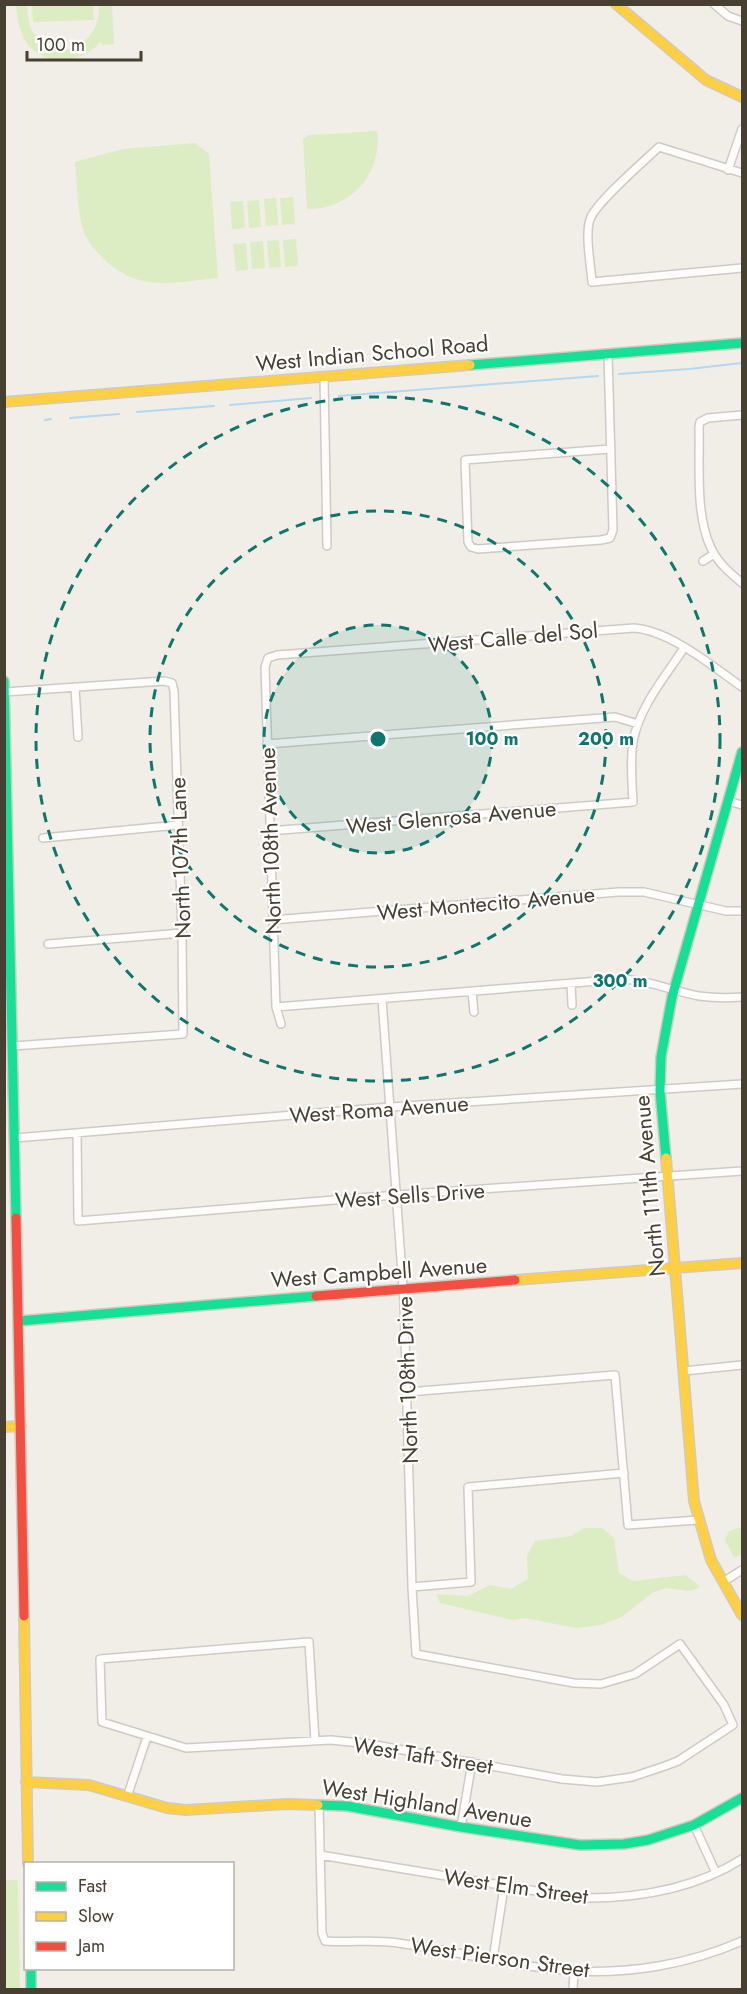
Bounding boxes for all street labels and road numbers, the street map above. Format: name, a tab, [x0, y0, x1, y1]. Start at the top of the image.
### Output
street label: West Indian School Road	[254, 327, 490, 379]
street label: West Calle del Sol	[427, 614, 599, 660]
street label: North 108th Avenue	[251, 747, 289, 935]
street label: North 107th Lane	[161, 777, 199, 939]
street label: West Glenrosa Avenue	[345, 792, 557, 842]
street label: West Montecito Avenue	[376, 878, 596, 928]
street label: West Roma Avenue	[288, 1087, 470, 1131]
street label: North 111th Avenue	[625, 1094, 673, 1278]
street label: West Sells Drive	[334, 1174, 486, 1216]
street label: West Campbell Avenue	[270, 1248, 488, 1296]
street label: North 108th Drive	[388, 1296, 426, 1464]
street label: West Taft Street	[351, 1728, 496, 1782]
street label: West Highland Avenue	[320, 1771, 534, 1835]
street label: West Elm Street	[442, 1860, 591, 1912]
street label: West Pierson Street	[409, 1929, 592, 1985]

